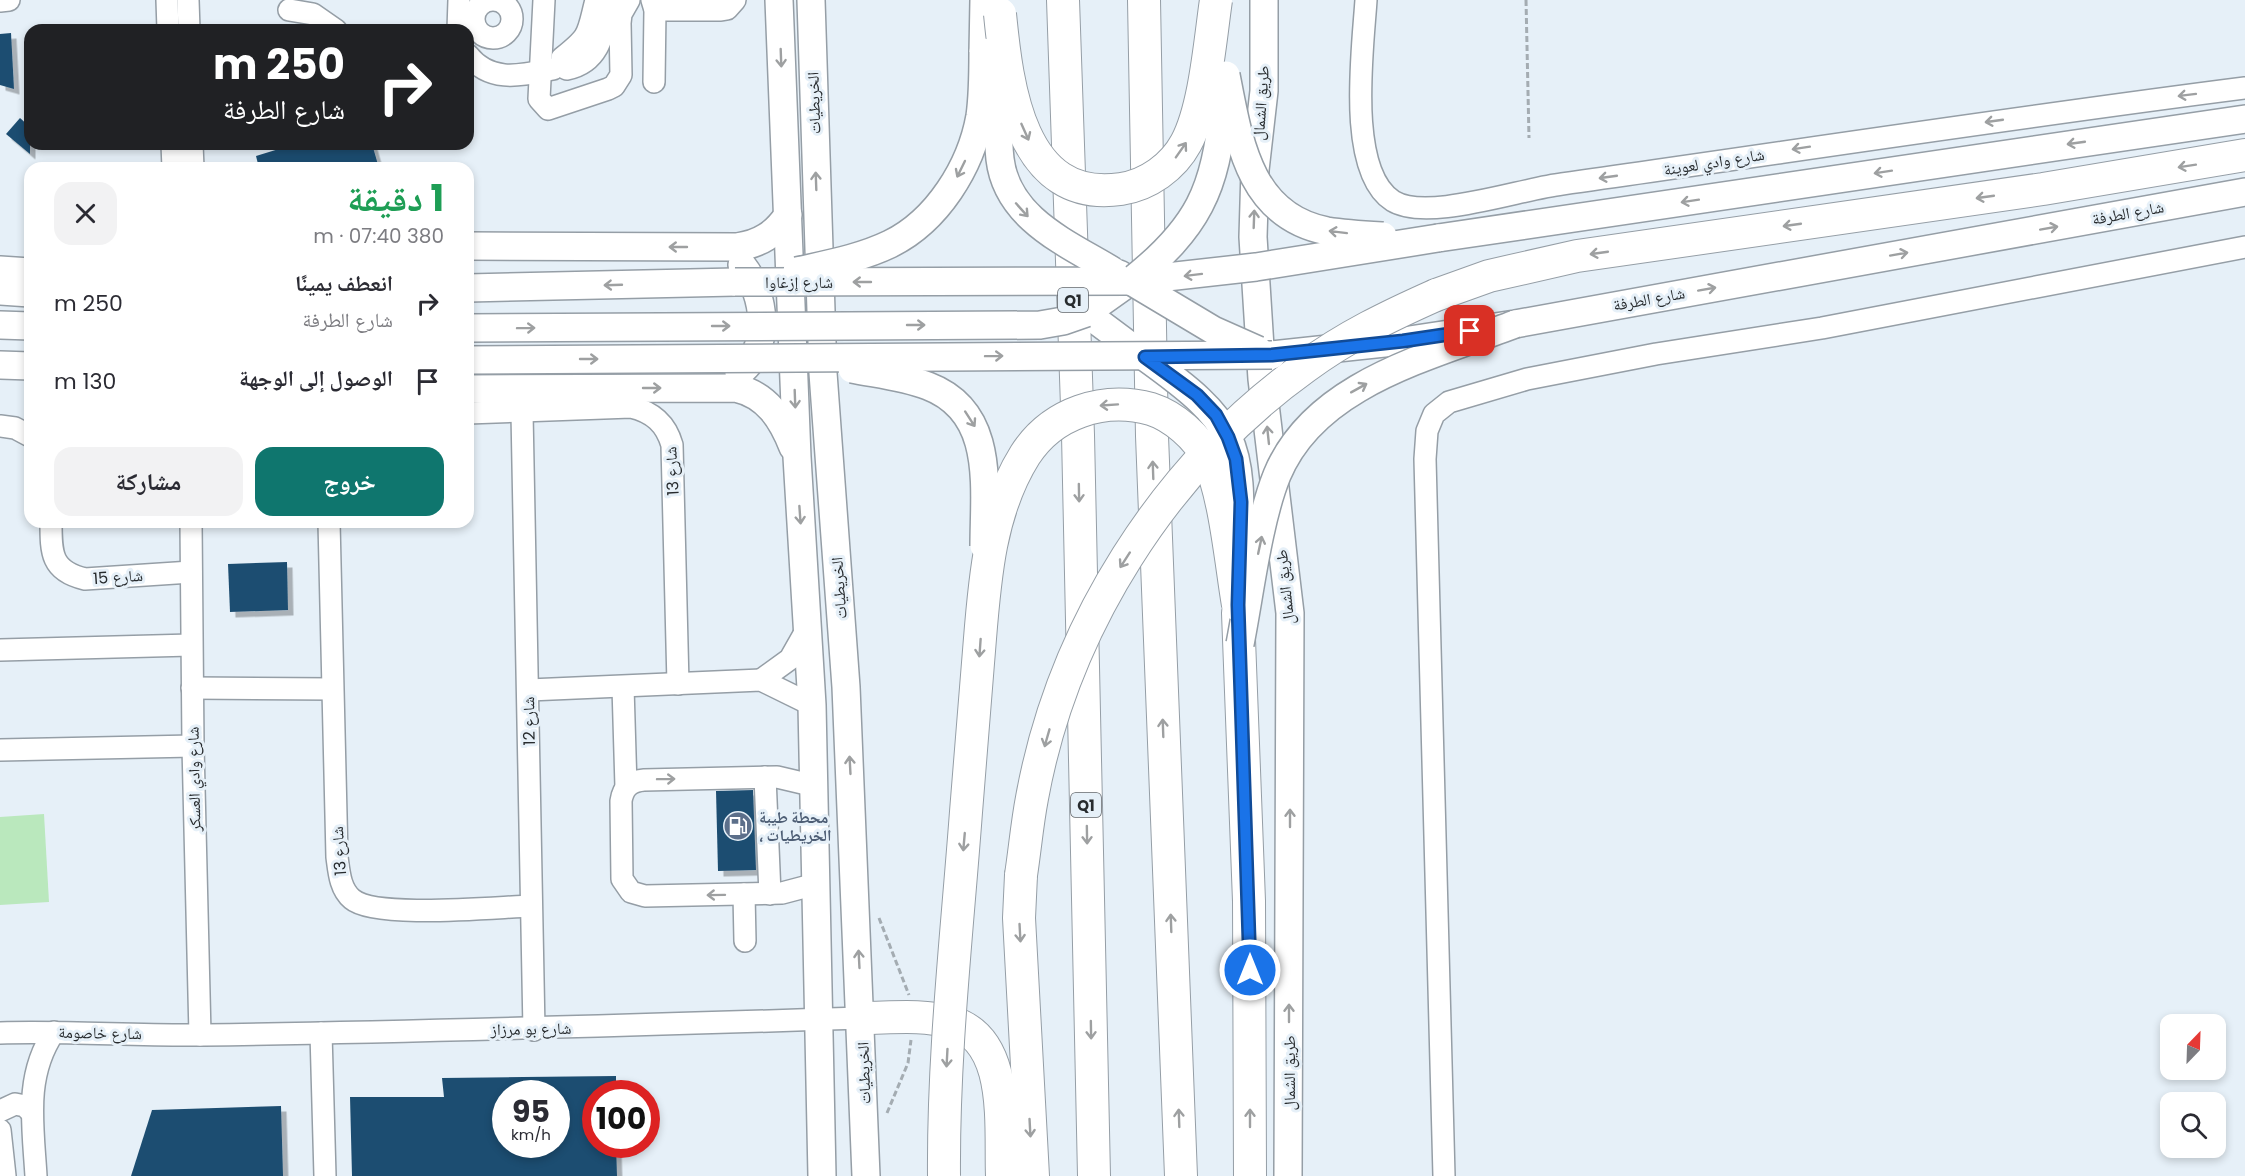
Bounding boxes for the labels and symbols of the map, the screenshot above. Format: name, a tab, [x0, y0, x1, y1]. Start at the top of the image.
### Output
one-way arrow	[776, 48, 787, 68]
street label: طريق الشمال	[1247, 65, 1275, 141]
street label: الخريطيات	[801, 72, 827, 134]
one-way arrow	[2178, 90, 2197, 101]
one-way arrow	[1984, 115, 2004, 126]
one-way arrow	[1019, 123, 1031, 141]
one-way arrow	[2067, 138, 2087, 149]
one-way arrow	[1175, 142, 1187, 158]
street label: شارع وادي لعوينة	[1662, 143, 1766, 182]
one-way arrow	[1791, 143, 1811, 154]
one-way arrow	[954, 160, 966, 178]
one-way arrow	[2178, 160, 2198, 171]
one-way arrow	[1874, 166, 1894, 177]
one-way arrow	[810, 171, 821, 191]
one-way arrow	[1598, 172, 1618, 183]
one-way arrow	[1976, 192, 1996, 203]
street label: شارع الطرفة	[2090, 195, 2166, 231]
one-way arrow	[1681, 196, 1701, 207]
one-way arrow	[1015, 202, 1029, 217]
one-way arrow	[1248, 210, 1260, 230]
one-way arrow	[1783, 220, 1803, 231]
one-way arrow	[2039, 222, 2058, 233]
one-way arrow	[1329, 226, 1348, 237]
one-way arrow	[669, 241, 689, 253]
one-way arrow	[1590, 247, 1610, 258]
one-way arrow	[1889, 249, 1909, 260]
one-way arrow	[1184, 270, 1204, 281]
street label: شارع إزغاوا	[765, 271, 833, 294]
one-way arrow	[853, 276, 873, 287]
one-way arrow	[604, 279, 624, 290]
street label: شارع الطرفة	[1611, 281, 1687, 317]
one-way arrow	[1697, 283, 1717, 294]
road number: Q1	[1058, 288, 1088, 312]
pin	[1444, 305, 1495, 356]
one-way arrow	[906, 319, 926, 331]
one-way arrow	[711, 320, 731, 332]
one-way arrow	[516, 322, 536, 333]
one-way arrow	[984, 350, 1004, 362]
one-way arrow	[579, 353, 599, 365]
one-way arrow	[1350, 381, 1367, 393]
one-way arrow	[642, 383, 662, 394]
one-way arrow	[789, 389, 800, 409]
one-way arrow	[1100, 400, 1120, 411]
one-way arrow	[964, 411, 976, 427]
one-way arrow	[1262, 425, 1273, 445]
street label: شارع 13	[659, 446, 685, 496]
one-way arrow	[1147, 461, 1159, 481]
one-way arrow	[1074, 483, 1085, 503]
one-way arrow	[795, 505, 806, 525]
one-way arrow	[1254, 536, 1266, 555]
street label: طريق الشمال	[1270, 548, 1300, 626]
one-way arrow	[1119, 551, 1131, 568]
street label: الخريطيات	[825, 556, 853, 620]
street label: شارع 15	[92, 564, 144, 590]
one-way arrow	[974, 638, 985, 657]
street label: شارع 12	[517, 696, 541, 746]
one-way arrow	[1158, 718, 1169, 738]
street label: شارع وادي العسكر	[182, 726, 207, 833]
one-way arrow	[1041, 728, 1052, 747]
one-way arrow	[844, 755, 855, 775]
one-way arrow	[655, 773, 675, 785]
road number: Q1	[1071, 793, 1101, 817]
place label: محطة طيبة ، الخريطيات	[759, 806, 831, 847]
one-way arrow	[1284, 808, 1296, 828]
fuel station icon: محطة طيبة ، الخريطيات	[722, 810, 754, 842]
one-way arrow	[1081, 825, 1093, 845]
street label: شارع 13	[326, 826, 352, 876]
one-way arrow	[958, 832, 969, 852]
one-way arrow	[707, 889, 727, 900]
one-way arrow	[1166, 913, 1177, 933]
one-way arrow	[1014, 923, 1025, 943]
position arrow	[1218, 938, 1282, 1002]
one-way arrow	[853, 950, 864, 970]
one-way arrow	[1283, 1003, 1295, 1023]
north arrow	[2160, 1014, 2226, 1080]
street label: شارع بو مرزاز	[489, 1017, 572, 1041]
one-way arrow	[1085, 1020, 1097, 1040]
street label: شارع خاصومة	[58, 1021, 142, 1045]
street label: طريق الشمال	[1278, 1035, 1301, 1111]
street label: الخريطيات	[851, 1042, 877, 1104]
one-way arrow	[942, 1047, 953, 1067]
speed limit sign: 100	[582, 1080, 660, 1158]
one-way arrow	[1173, 1108, 1185, 1128]
one-way arrow	[1244, 1108, 1256, 1128]
one-way arrow	[1025, 1118, 1036, 1138]

